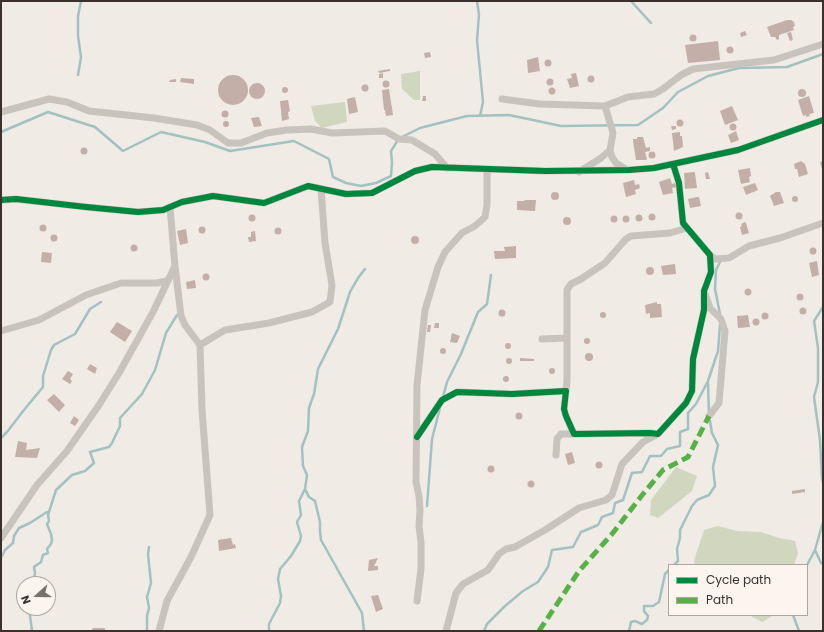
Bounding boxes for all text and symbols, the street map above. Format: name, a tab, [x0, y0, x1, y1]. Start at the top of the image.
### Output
legend	[668, 564, 808, 616]
text: Cycle path	[706, 571, 771, 588]
north arrow	[16, 576, 56, 616]
text: Path	[706, 591, 733, 608]
text: N	[17, 593, 35, 607]

